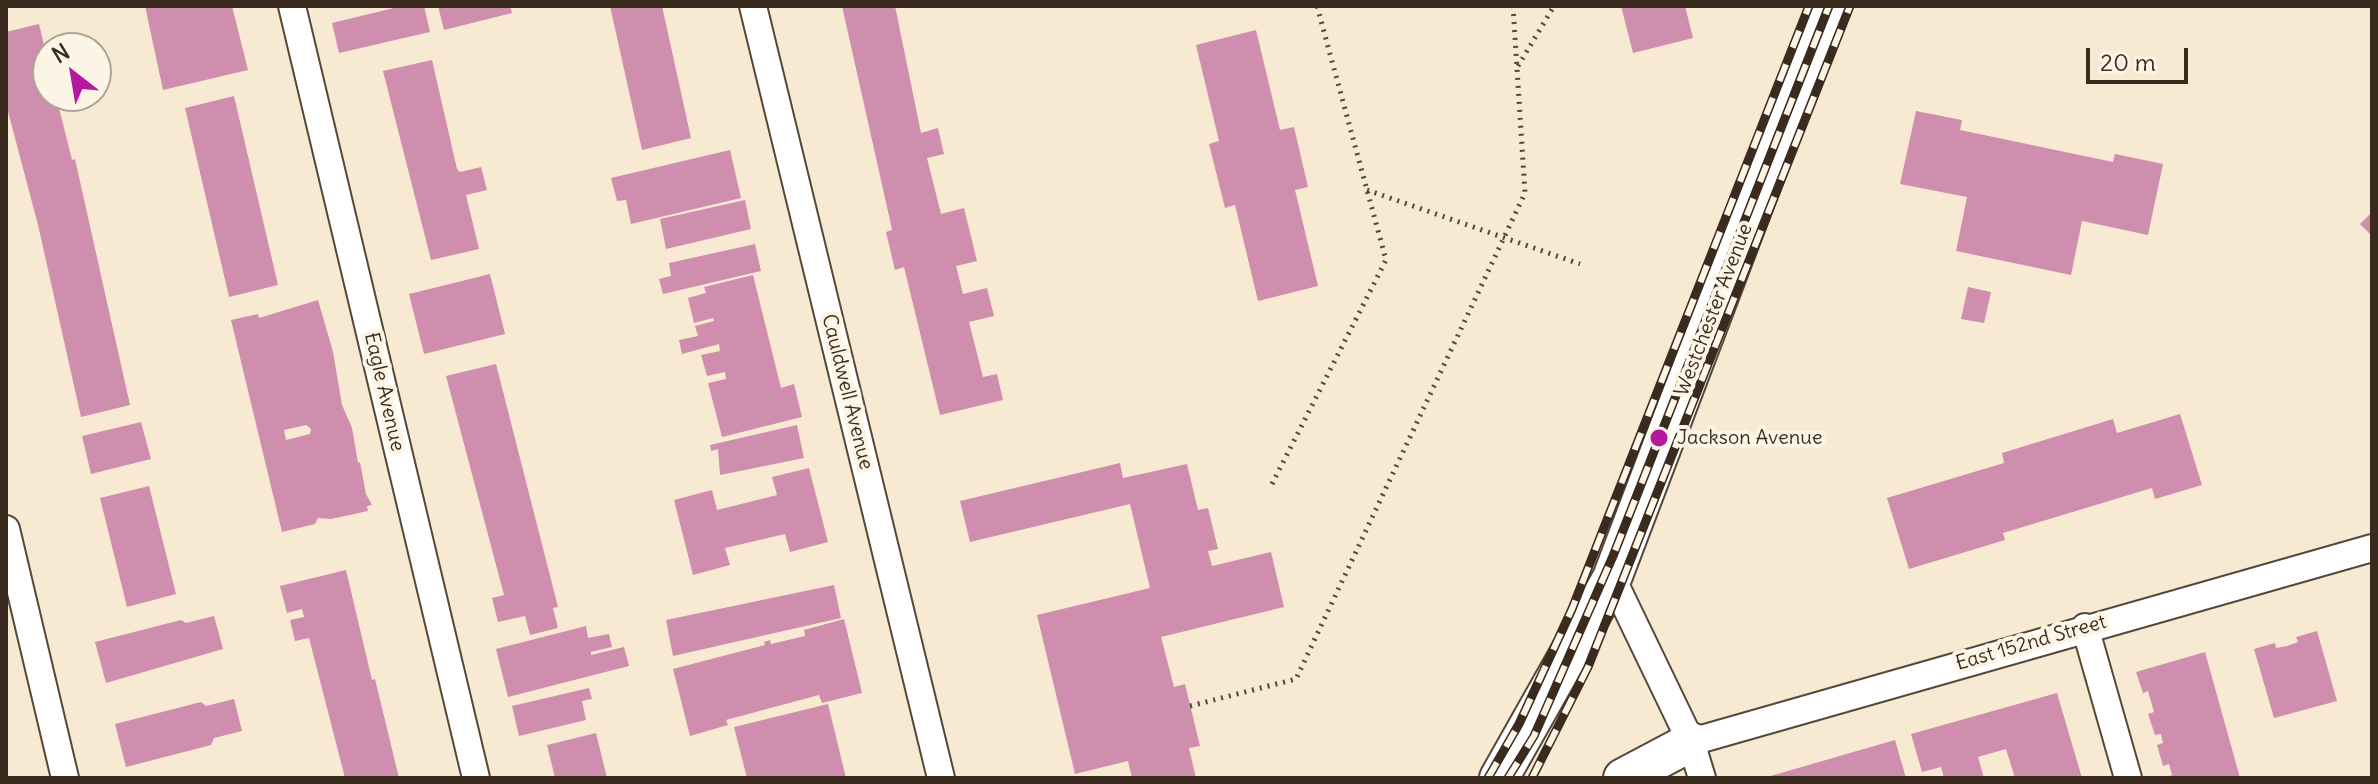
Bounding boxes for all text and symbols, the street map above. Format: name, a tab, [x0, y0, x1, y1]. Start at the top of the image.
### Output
north arrow	[32, 32, 112, 112]
scale bar	[2090, 32, 2192, 82]
text: N	[47, 37, 74, 69]
text: 20 m	[2100, 47, 2156, 77]
street label: Westchester Avenue	[1670, 220, 1758, 400]
street label: Cauldwell Avenue	[816, 312, 878, 472]
street label: Eagle Avenue	[359, 330, 409, 454]
place label: Jackson Avenue	[1677, 426, 1823, 450]
marker: Jackson Avenue	[1648, 427, 1670, 449]
street label: East 152nd Street	[1953, 610, 2109, 676]

